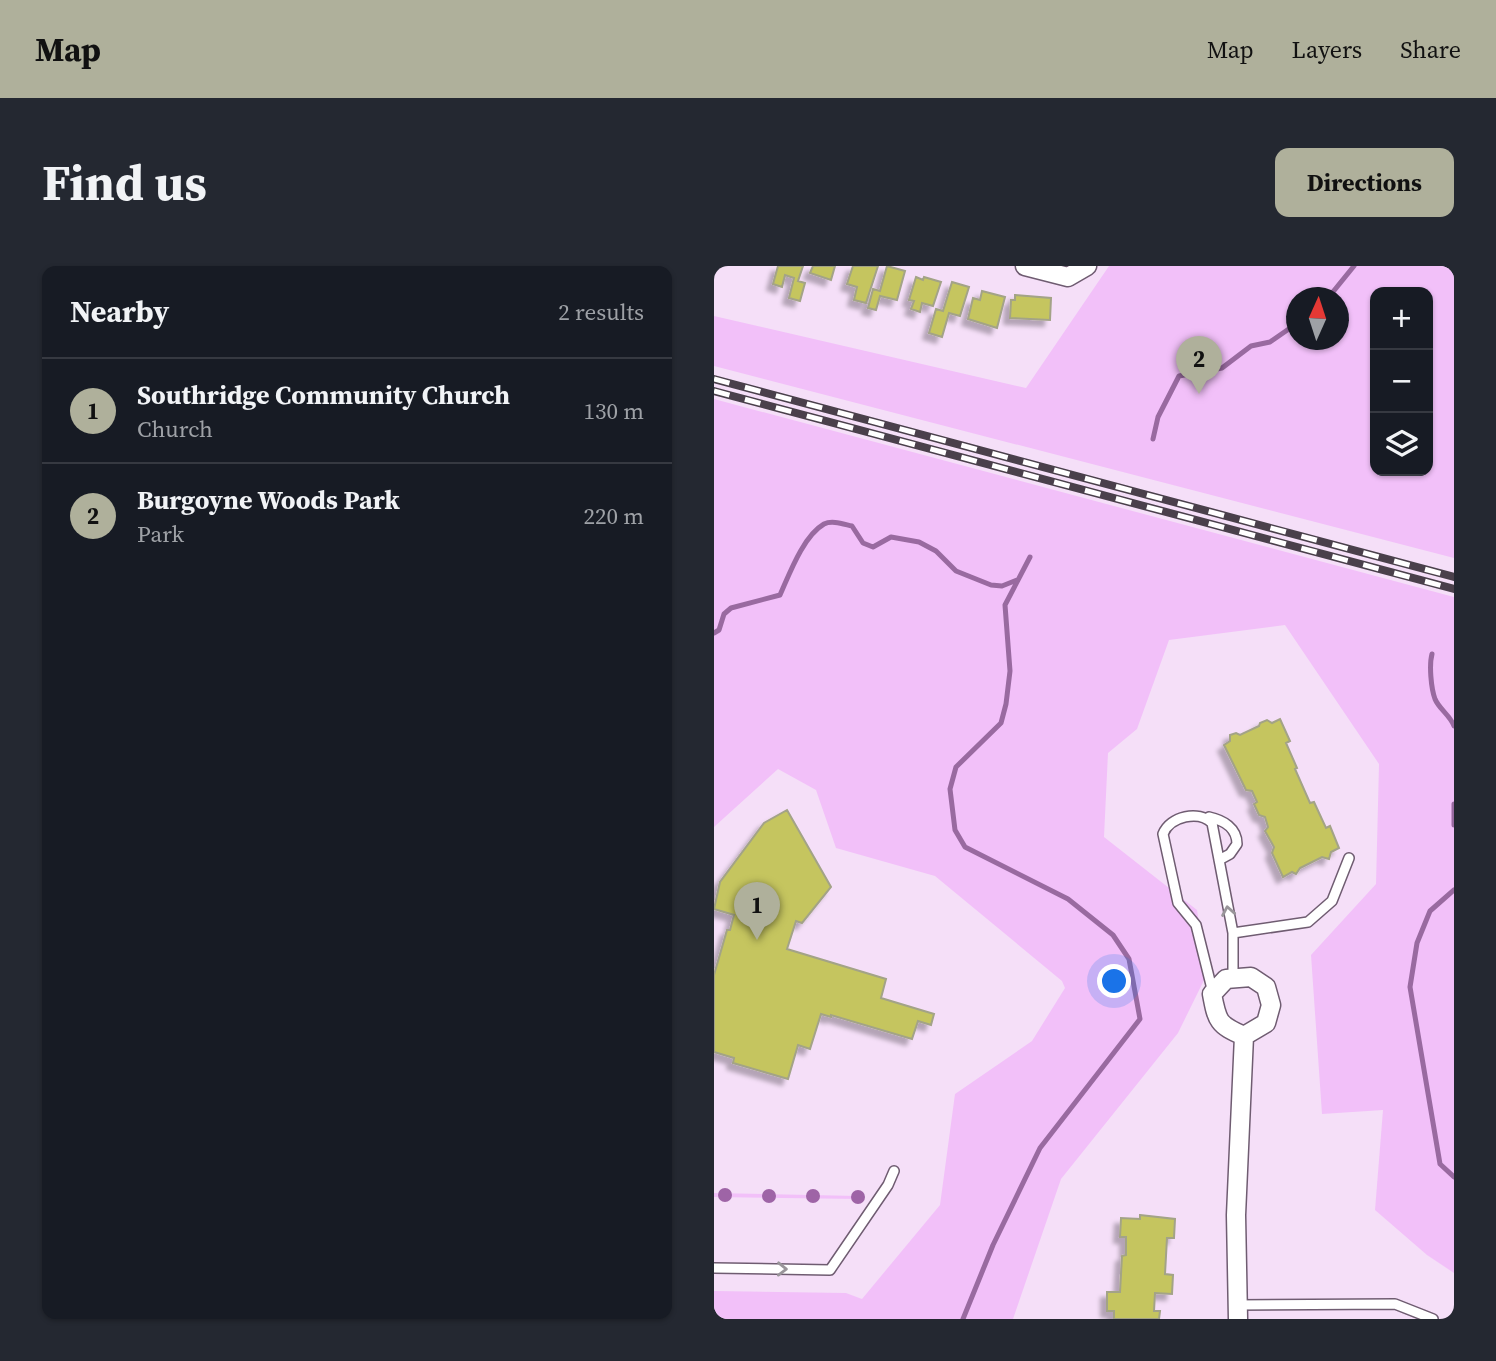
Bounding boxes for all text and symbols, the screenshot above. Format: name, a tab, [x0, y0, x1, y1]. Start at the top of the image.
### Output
text: Map	[35, 27, 101, 72]
text: Map	[1207, 33, 1254, 66]
text: Layers	[1292, 33, 1362, 66]
text: Share	[1400, 33, 1461, 66]
button: Directions	[1275, 148, 1454, 217]
text: Find us	[42, 149, 207, 216]
north arrow	[1286, 287, 1349, 350]
map controls	[1370, 287, 1433, 476]
button: +	[1370, 287, 1433, 350]
text: Nearby	[70, 291, 169, 332]
text: 2 results	[558, 296, 644, 328]
pin: 2	[1176, 336, 1222, 394]
button: −	[1370, 350, 1433, 413]
text: Southridge Community Church	[137, 377, 510, 413]
text: 1	[87, 395, 99, 427]
text: 130 m	[583, 395, 644, 427]
text: Church	[137, 413, 213, 445]
button: layers	[1370, 413, 1433, 476]
text: Burgoyne Woods Park	[137, 482, 400, 518]
text: 2	[87, 500, 99, 532]
text: 220 m	[583, 500, 644, 532]
text: Park	[137, 518, 184, 550]
pin: 1	[734, 882, 780, 940]
one-way arrow	[1222, 905, 1237, 917]
your location	[1097, 964, 1131, 998]
one-way arrow	[777, 1261, 788, 1277]

